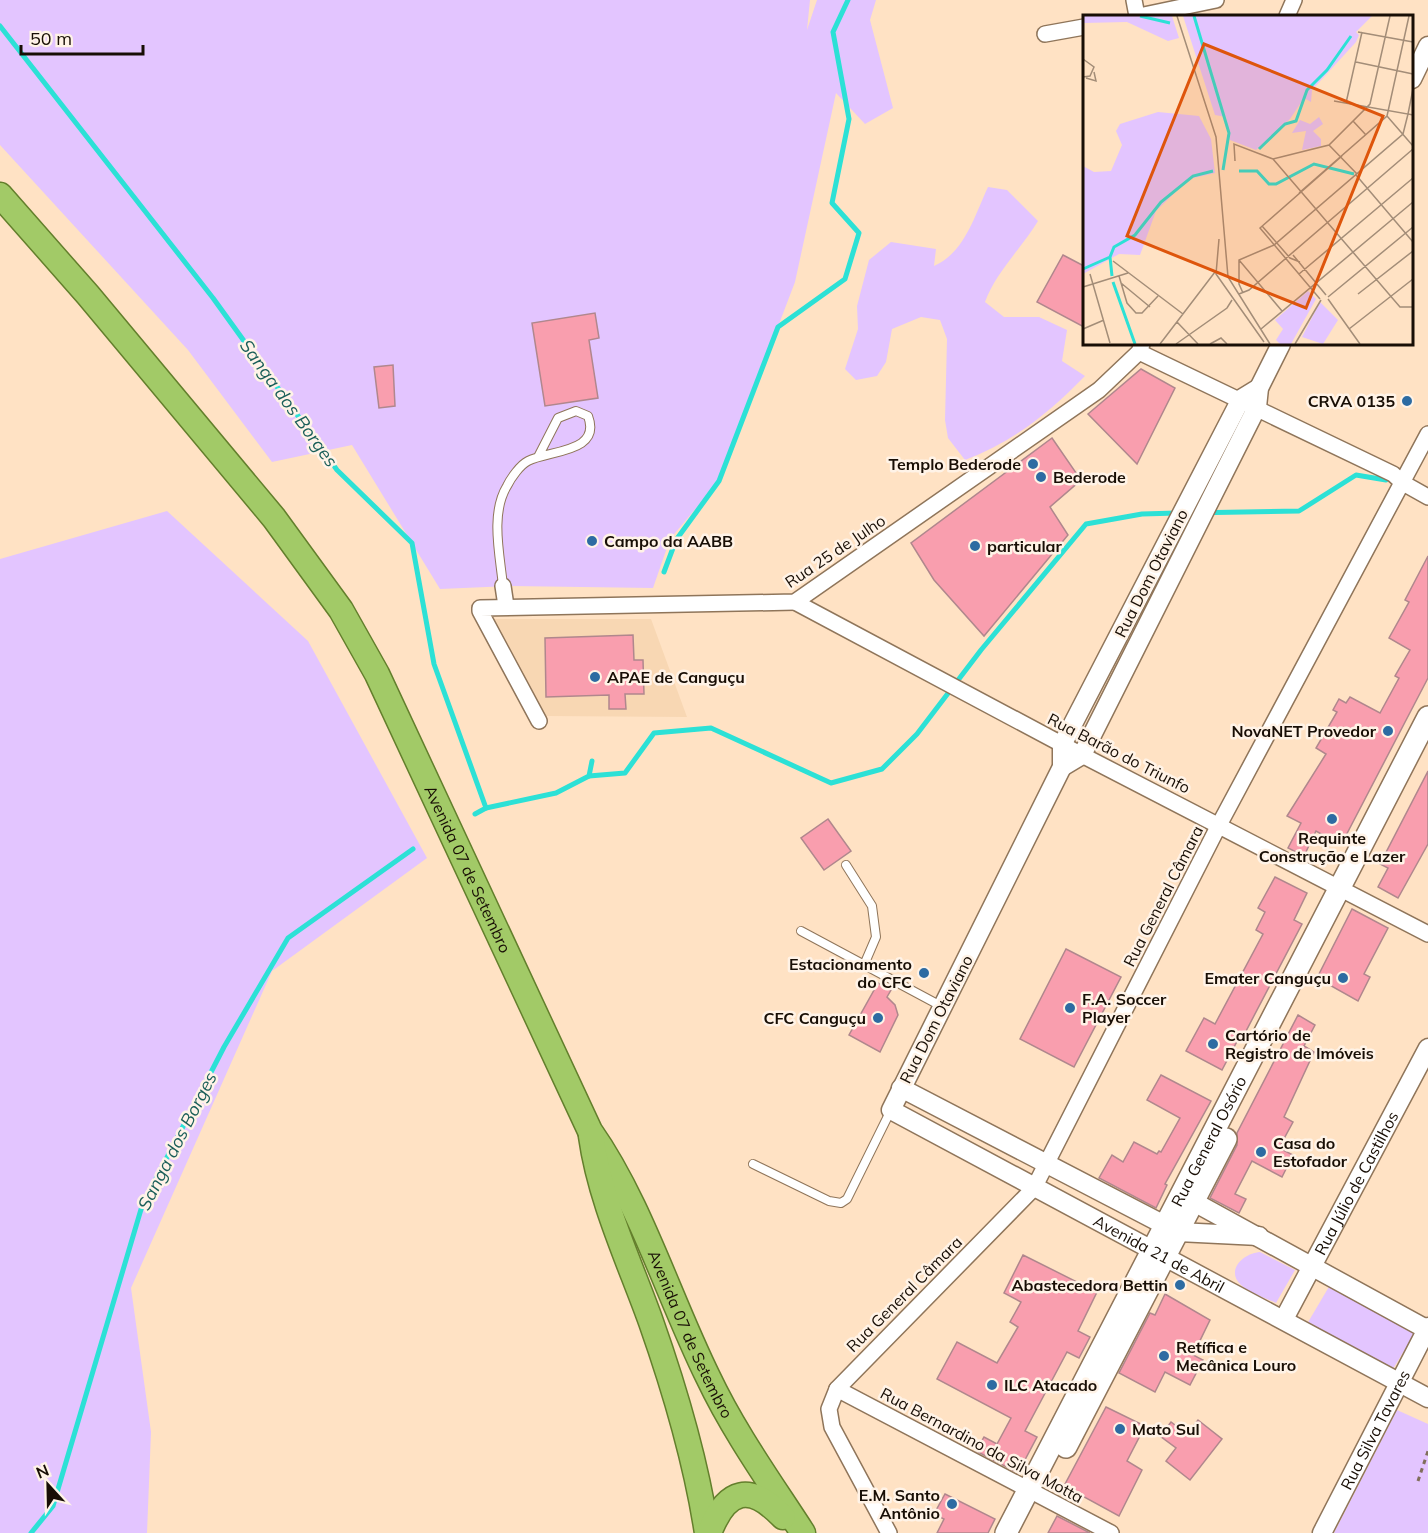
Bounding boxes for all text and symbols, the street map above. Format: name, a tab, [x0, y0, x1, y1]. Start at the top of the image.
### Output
inset map	[1083, 15, 1413, 345]
scale bar	[21, 18, 142, 56]
text: 50 m	[30, 27, 72, 50]
water label: Sanga dos Borges	[235, 335, 343, 471]
place label: CRVA 0135	[1308, 391, 1395, 411]
marker: CRVA 0135	[1400, 394, 1414, 408]
place label: Templo Bederode	[888, 454, 1021, 474]
marker: Templo Bederode	[1026, 457, 1040, 471]
place label: Bederode	[1053, 467, 1126, 487]
marker: Bederode	[1034, 470, 1048, 484]
street label: Rua Dom Otaviano	[1110, 506, 1192, 640]
street label: Rua 25 de Julho	[781, 510, 889, 592]
place label: Campo da AABB	[604, 531, 733, 551]
marker: Campo da AABB	[585, 534, 599, 548]
place label: particular	[987, 536, 1063, 556]
marker: particular	[968, 539, 982, 553]
place label: APAE de Canguçu	[607, 667, 745, 687]
marker: APAE de Canguçu	[588, 670, 602, 684]
street label: Rua Barão do Triunfo	[1044, 708, 1194, 798]
place label: NovaNET Provedor	[1231, 721, 1377, 741]
marker: NovaNET Provedor	[1381, 724, 1395, 738]
street label: Avenida 07 de Setembro	[420, 782, 515, 956]
marker: Requinte Construção e Lazer	[1325, 812, 1339, 826]
street label: Rua General Câmara	[1119, 822, 1207, 970]
place label: Requinte Construção e Lazer	[1259, 828, 1406, 866]
street label: Rua Dom Otaviano	[895, 952, 977, 1086]
place label: Estacionamento do CFC	[789, 954, 912, 992]
marker: Estacionamento do CFC	[917, 966, 931, 980]
place label: Emater Canguçu	[1204, 968, 1331, 988]
marker: Emater Canguçu	[1336, 971, 1350, 985]
place label: F.A. Soccer Player	[1082, 989, 1167, 1027]
marker: F.A. Soccer Player	[1063, 1001, 1077, 1015]
place label: CFC Canguçu	[763, 1008, 866, 1028]
marker: CFC Canguçu	[871, 1011, 885, 1025]
place label: Cartório de Registro de Imóveis	[1225, 1025, 1374, 1063]
marker: Cartório de Registro de Imóveis	[1206, 1037, 1220, 1051]
water label: Sanga dos Borges	[132, 1068, 222, 1214]
street label: Rua General Osório	[1167, 1073, 1251, 1210]
street label: Rua Júlio de Castilhos	[1310, 1108, 1403, 1258]
place label: Casa do Estofador	[1273, 1133, 1348, 1171]
marker: Casa do Estofador	[1254, 1145, 1268, 1159]
street label: Avenida 21 de Abril	[1090, 1210, 1228, 1297]
street label: Rua General Câmara	[842, 1232, 966, 1356]
street label: Avenida 07 de Setembro	[644, 1247, 738, 1422]
place label: Abastecedora Bettin	[1012, 1275, 1168, 1295]
marker: Abastecedora Bettin	[1173, 1278, 1187, 1292]
place label: Retífica e Mecânica Louro	[1176, 1337, 1296, 1375]
marker: Retífica e Mecânica Louro	[1157, 1349, 1171, 1363]
street label: Rua Silva Tavares	[1336, 1366, 1414, 1493]
place label: ILC Atacado	[1004, 1375, 1097, 1395]
marker: ILC Atacado	[985, 1378, 999, 1392]
street label: Rua Bernardino da Silva Motta	[877, 1383, 1087, 1507]
place label: Mato Sul	[1132, 1419, 1200, 1439]
marker: Mato Sul	[1113, 1422, 1127, 1436]
north arrow	[18, 1455, 78, 1515]
text: N	[33, 1460, 52, 1483]
place label: E.M. Santo Antônio	[859, 1485, 940, 1523]
marker: E.M. Santo Antônio	[945, 1497, 959, 1511]

